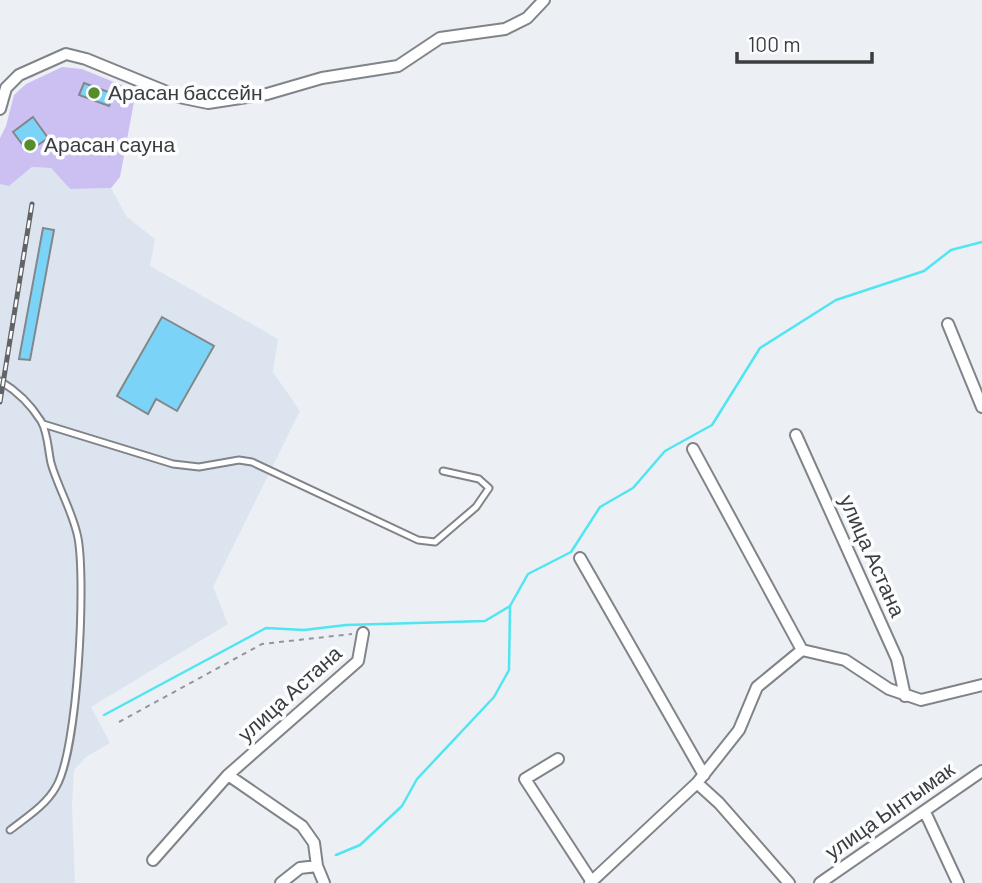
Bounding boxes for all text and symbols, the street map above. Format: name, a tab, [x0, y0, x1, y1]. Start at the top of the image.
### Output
scale bar	[737, 21, 872, 65]
text: 100 m	[748, 31, 801, 56]
place label: Арасан бассейн	[108, 79, 263, 104]
marker: Арасан бассейн	[86, 85, 102, 101]
place label: Арасан сауна	[44, 131, 175, 156]
marker: Арасан сауна	[22, 137, 38, 153]
street label: улица Астана	[835, 491, 912, 620]
street label: улица Астана	[232, 640, 346, 746]
street label: улица Ынтымак	[820, 755, 959, 864]

